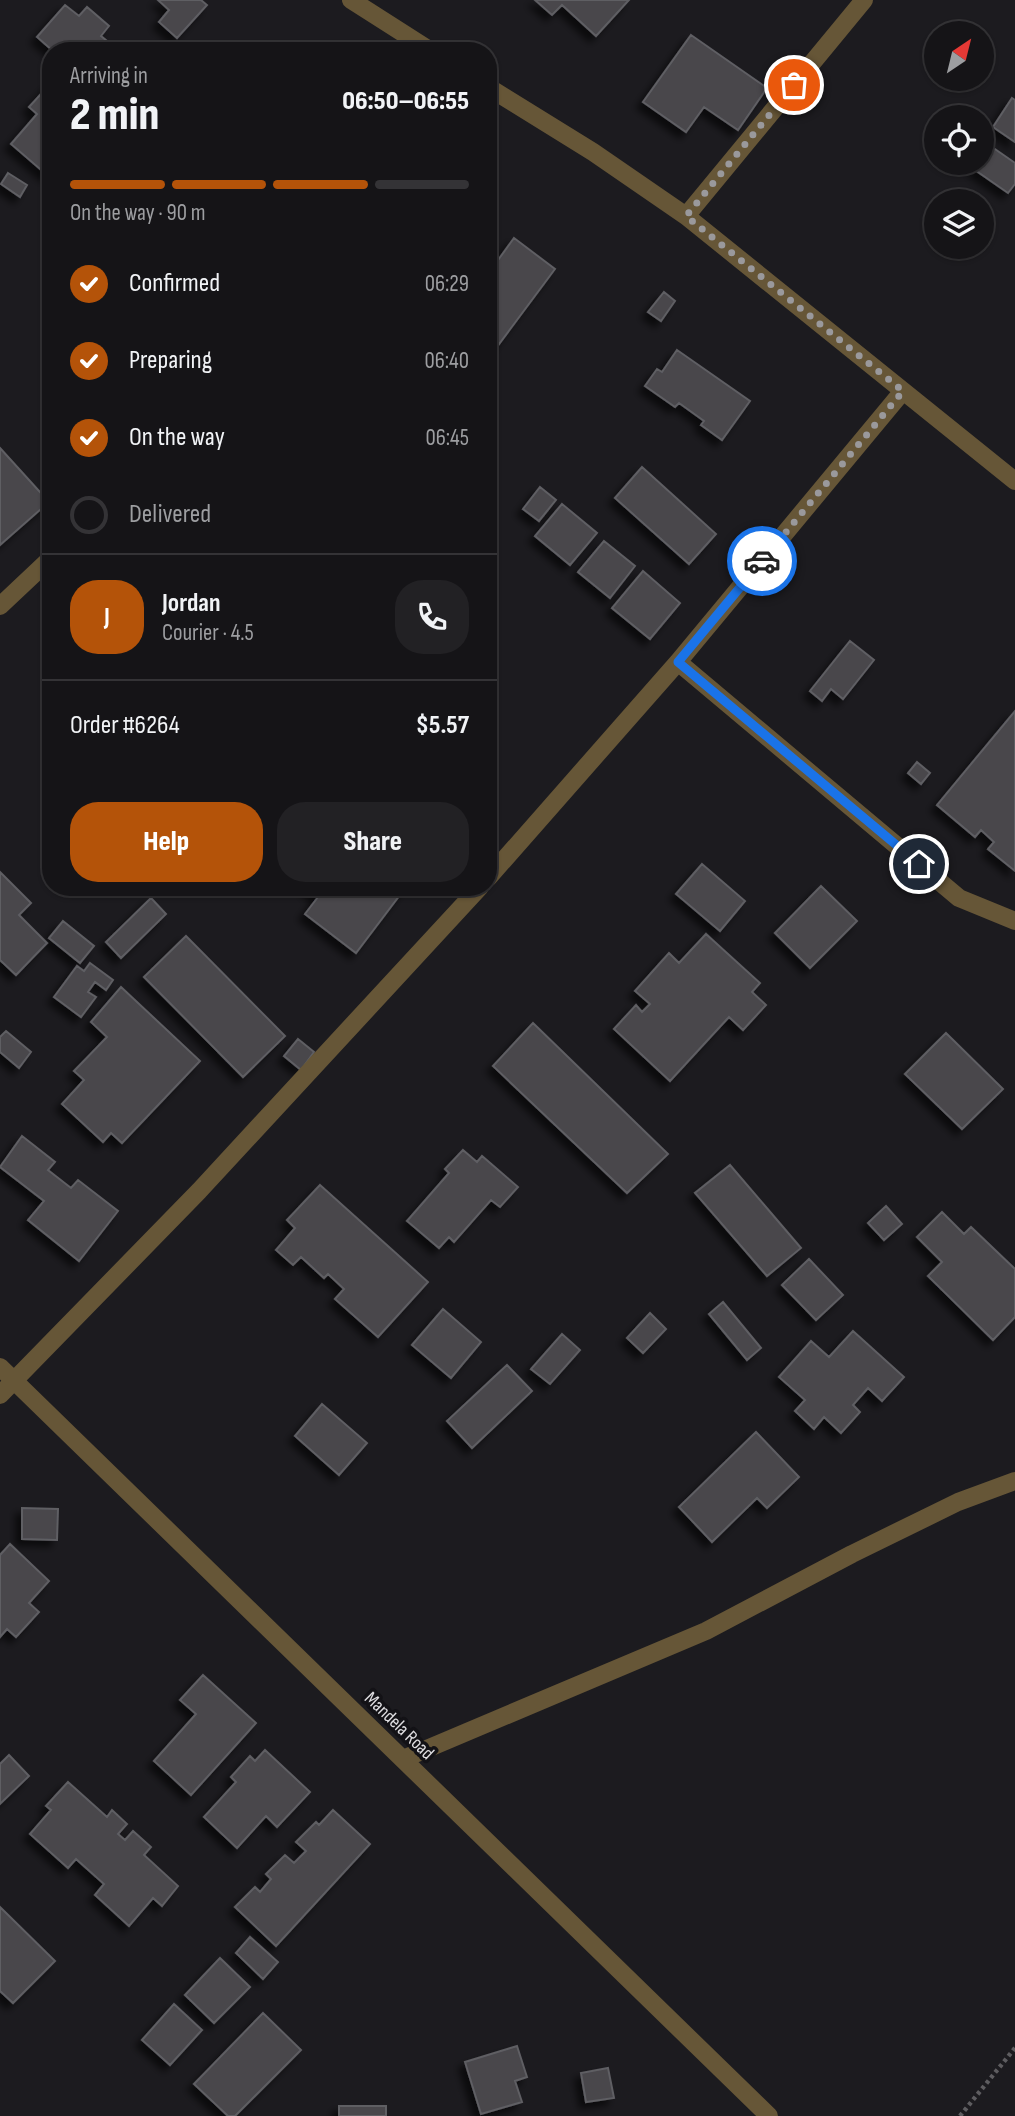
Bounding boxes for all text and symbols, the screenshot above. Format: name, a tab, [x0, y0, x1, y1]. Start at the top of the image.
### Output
north arrow	[924, 21, 994, 91]
map controls	[924, 21, 994, 259]
pin	[764, 55, 824, 115]
text: Arriving in	[70, 62, 148, 90]
icon: bag	[775, 66, 813, 104]
text: 06:50–06:55	[342, 86, 469, 117]
text: 2 min	[70, 88, 159, 143]
button: locate	[924, 105, 994, 175]
button: layers	[924, 189, 994, 259]
text: On the way · 90 m	[70, 199, 205, 227]
icon: check	[70, 265, 108, 303]
text: Confirmed	[129, 268, 220, 299]
text: 06:29	[425, 270, 469, 298]
icon: check	[70, 342, 108, 380]
text: Preparing	[129, 345, 212, 376]
text: 06:40	[424, 347, 469, 375]
icon: check	[70, 419, 108, 457]
text: On the way	[129, 422, 225, 453]
text: 06:45	[425, 424, 469, 452]
text: Delivered	[129, 499, 211, 530]
courier	[727, 526, 797, 596]
icon: car	[743, 542, 781, 580]
button: phone	[395, 580, 469, 654]
text: Jordan	[162, 588, 220, 619]
text: J	[104, 602, 110, 633]
text: Courier · 4.5	[162, 619, 254, 647]
text: Order #6264	[70, 710, 180, 741]
text: $5.57	[416, 710, 469, 741]
button: Help	[70, 802, 263, 882]
button: Share	[277, 802, 469, 882]
pin	[889, 834, 949, 894]
icon: home	[900, 845, 938, 883]
street label: Mandela Road	[359, 1687, 439, 1765]

